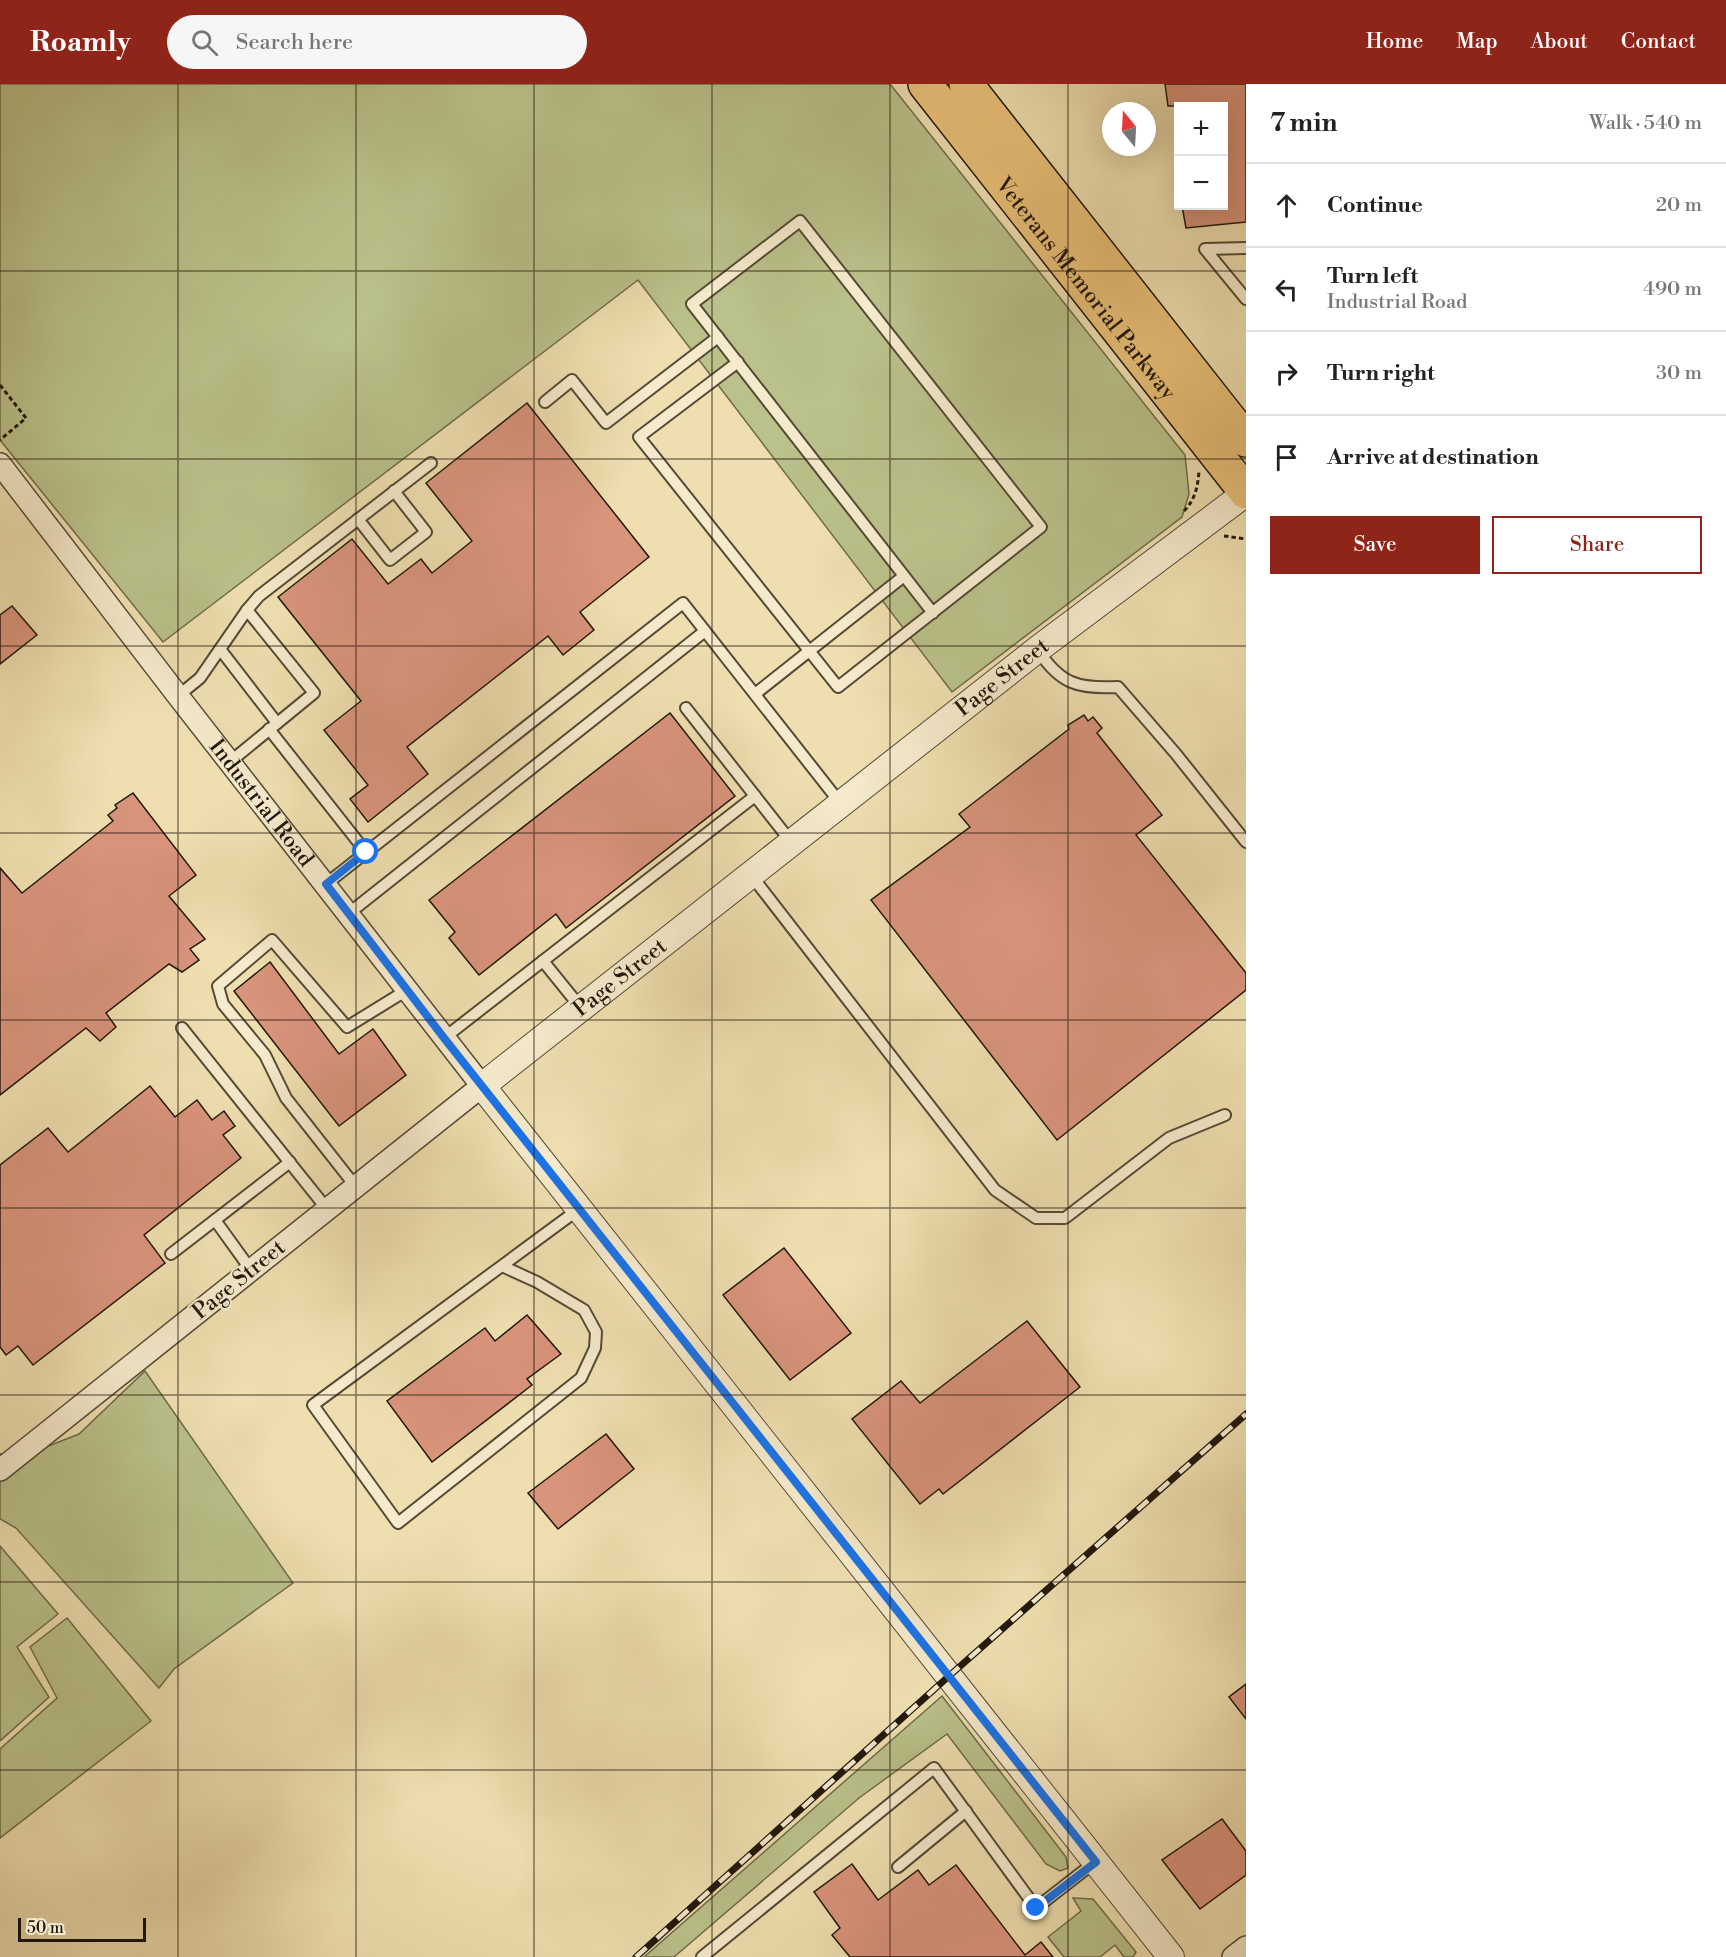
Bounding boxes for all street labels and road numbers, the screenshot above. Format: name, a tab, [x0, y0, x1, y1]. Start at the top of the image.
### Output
street label: Veterans Memorial Parkway	[989, 171, 1182, 405]
street label: Page Street	[950, 632, 1054, 722]
street label: Industrial Road	[203, 734, 320, 873]
street label: Page Street	[568, 932, 672, 1023]
street label: Page Street	[187, 1234, 291, 1326]

